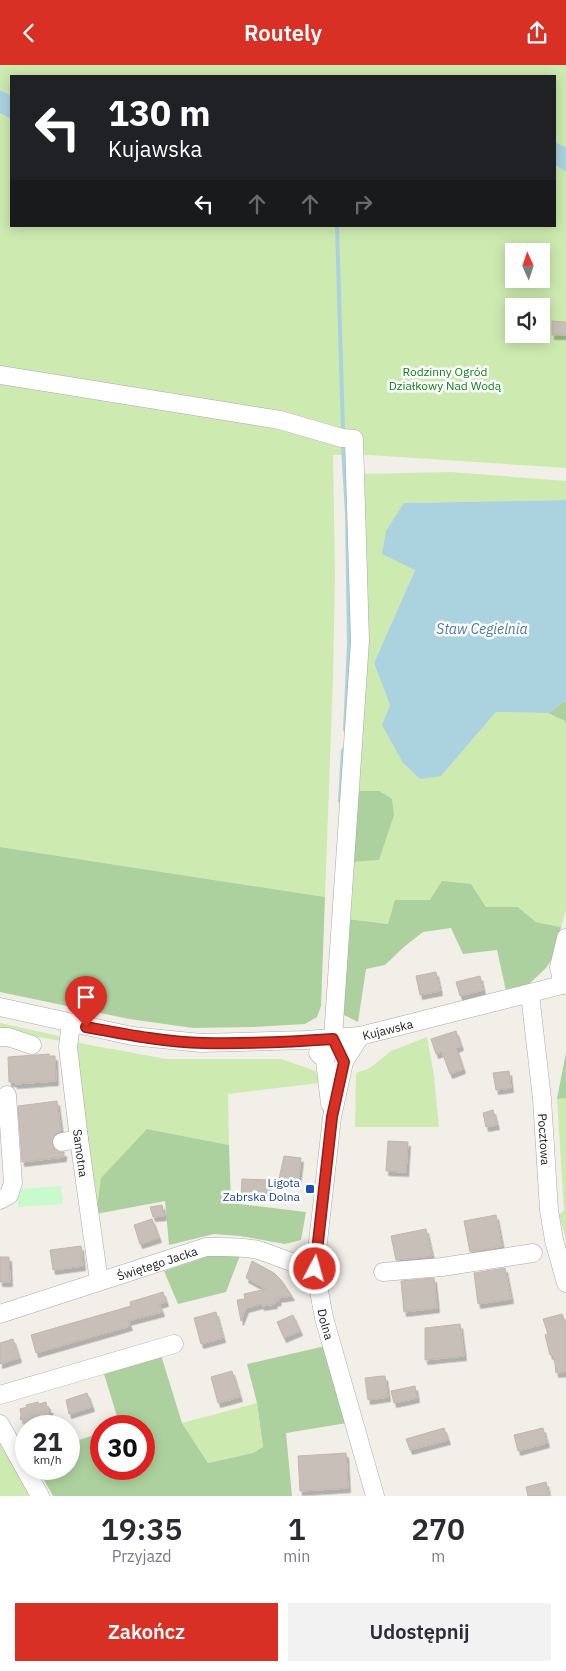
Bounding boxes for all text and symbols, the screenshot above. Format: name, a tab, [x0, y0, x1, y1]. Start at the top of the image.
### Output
text: Routely	[244, 18, 322, 47]
icon: back	[15, 19, 43, 47]
icon: share	[523, 19, 551, 47]
text: 130 m	[108, 90, 211, 136]
icon: left	[25, 95, 90, 160]
text: Kujawska	[108, 134, 202, 163]
icon: left	[190, 190, 218, 218]
icon: ahead	[243, 190, 271, 218]
icon: ahead	[296, 190, 324, 218]
icon: right	[349, 190, 377, 218]
north arrow	[505, 243, 550, 287]
map controls	[505, 243, 550, 343]
button: sound	[505, 298, 550, 343]
park label: Rodzinny Ogród Działkowy Nad Wodą	[389, 364, 502, 393]
water label: Staw Cegielnia	[436, 620, 528, 638]
pin	[65, 976, 107, 1027]
icon: arrive	[72, 983, 100, 1011]
street label: Kujawska	[361, 1015, 415, 1043]
street label: Pocztowa	[535, 1113, 554, 1166]
street label: Samotna	[70, 1128, 92, 1178]
place label: Ligota Zabrska Dolna	[223, 1175, 301, 1204]
marker: Ligota Zabrska Dolna	[304, 1183, 316, 1195]
position arrow	[288, 1242, 340, 1294]
street label: Świętego Jacka	[115, 1243, 200, 1283]
street label: Dolna	[315, 1308, 337, 1342]
speed limit sign: 30	[90, 1415, 155, 1480]
text: 21	[32, 1425, 63, 1458]
text: km/h	[33, 1452, 62, 1467]
text: 19:35	[101, 1509, 182, 1548]
text: 1	[288, 1509, 306, 1548]
text: 270	[411, 1509, 465, 1548]
text: Przyjazd	[112, 1546, 172, 1566]
text: min	[283, 1546, 310, 1566]
text: m	[431, 1546, 445, 1566]
button: Zakończ	[15, 1603, 278, 1661]
button: Udostępnij	[288, 1603, 551, 1661]

